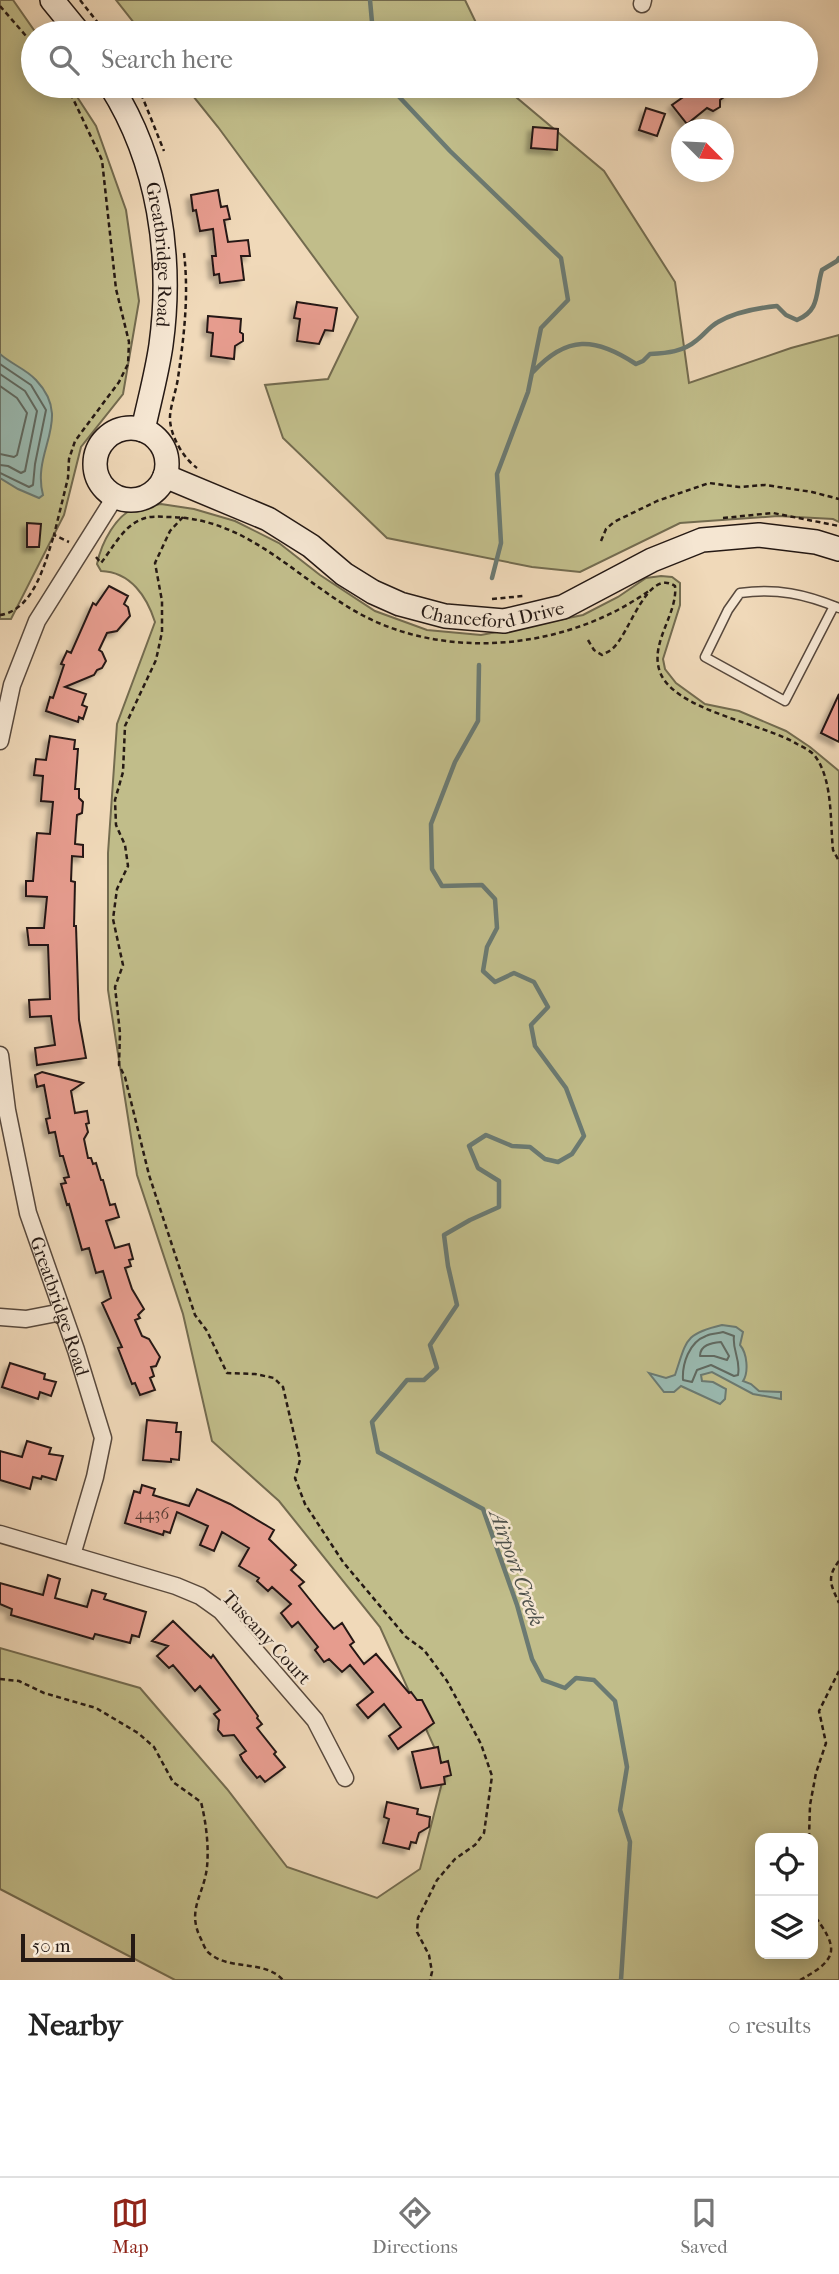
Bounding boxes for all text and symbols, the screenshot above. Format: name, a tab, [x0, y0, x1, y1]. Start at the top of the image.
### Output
search box	[21, 21, 818, 98]
icon: search	[45, 41, 83, 79]
text: Search here	[101, 44, 233, 75]
north arrow	[671, 119, 734, 182]
street label: Greatbridge Road	[141, 180, 175, 329]
street label: Chanceford Drive	[418, 597, 567, 633]
street label: Greatbridge Road	[25, 1234, 93, 1379]
house number: 4436	[135, 1504, 169, 1523]
water label: Airport Creek	[484, 1504, 549, 1629]
street label: Tuscany Court	[217, 1586, 315, 1689]
map controls	[755, 1833, 818, 1959]
button: locate	[755, 1833, 818, 1896]
button: layers	[755, 1896, 818, 1959]
scale bar	[21, 1931, 135, 1963]
text: 50 m	[32, 1935, 71, 1957]
text: Nearby	[28, 2008, 123, 2043]
text: 0 results	[728, 2012, 811, 2039]
tab: Map	[111, 2194, 149, 2258]
tab: Directions	[372, 2194, 458, 2258]
tab: Saved	[680, 2194, 728, 2258]

